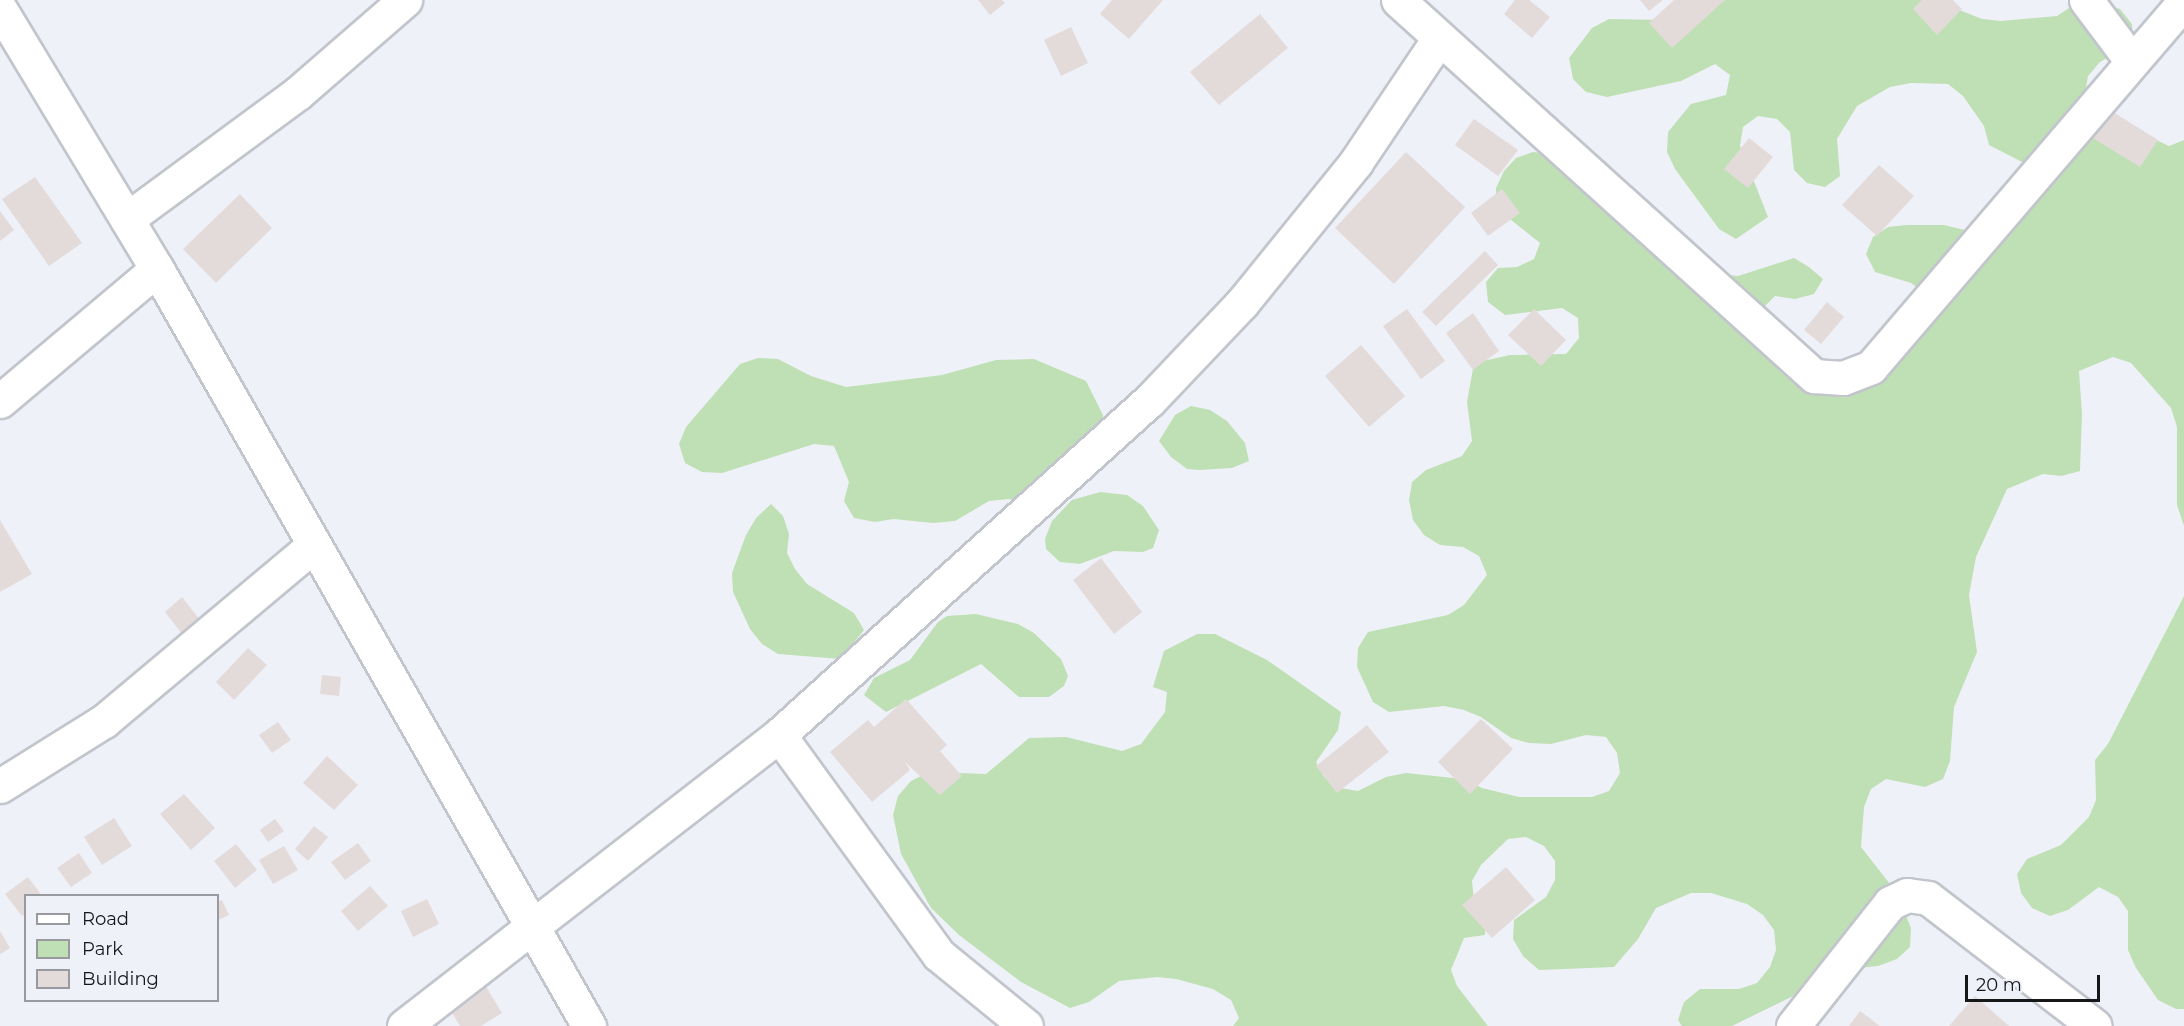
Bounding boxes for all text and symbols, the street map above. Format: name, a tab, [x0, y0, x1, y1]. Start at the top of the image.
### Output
legend	[24, 894, 219, 1002]
text: Road	[82, 908, 129, 930]
text: Park	[82, 938, 123, 960]
scale bar	[1968, 963, 2103, 1001]
text: Building	[82, 968, 159, 990]
text: 20 m	[1976, 974, 2022, 996]

